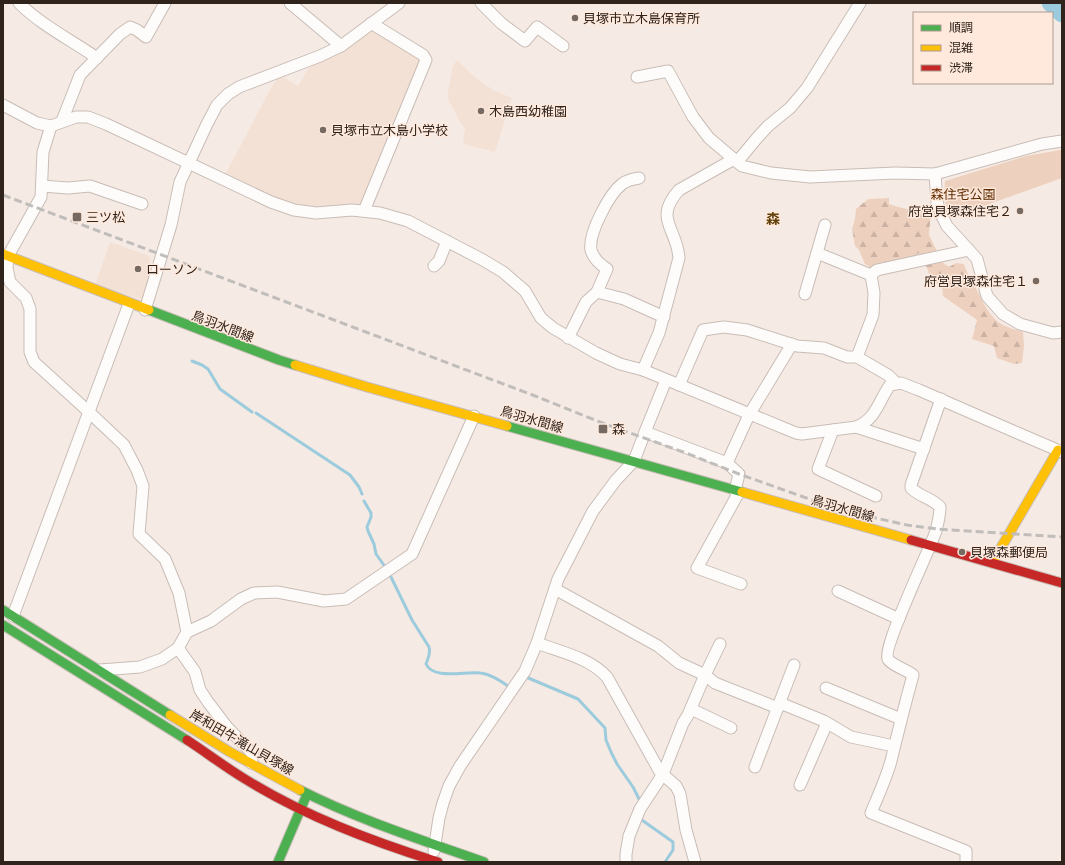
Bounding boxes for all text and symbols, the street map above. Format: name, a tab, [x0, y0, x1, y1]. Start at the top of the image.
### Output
place label: 貝塚市立木島保育所	[583, 11, 700, 26]
legend	[913, 12, 1053, 84]
marker: 貝塚市立木島保育所	[570, 13, 580, 23]
text: 順調	[949, 21, 973, 35]
text: 混雑	[949, 41, 973, 55]
text: 渋滞	[949, 61, 973, 75]
place label: 木島西幼稚園	[489, 104, 567, 119]
marker: 木島西幼稚園	[476, 106, 486, 116]
place label: 貝塚市立木島小学校	[331, 123, 448, 138]
marker: 貝塚市立木島小学校	[318, 125, 328, 135]
park label: 森住宅公園	[930, 187, 996, 202]
place label: 府営貝塚森住宅２	[908, 204, 1012, 219]
marker: 府営貝塚森住宅２	[1015, 206, 1025, 216]
place label: 三ツ松	[86, 210, 125, 225]
marker: 三ツ松	[71, 211, 83, 223]
district label: 森	[766, 211, 780, 228]
place label: ローソン	[146, 262, 198, 277]
marker: ローソン	[133, 264, 143, 274]
place label: 府営貝塚森住宅１	[924, 274, 1028, 289]
marker: 府営貝塚森住宅１	[1031, 276, 1041, 286]
street label: 鳥羽水間線	[190, 308, 256, 345]
street label: 鳥羽水間線	[499, 403, 565, 436]
place label: 森	[612, 422, 625, 437]
marker: 森	[597, 423, 609, 435]
street label: 鳥羽水間線	[810, 492, 876, 525]
place label: 貝塚森郵便局	[970, 545, 1048, 560]
marker: 貝塚森郵便局	[957, 547, 967, 557]
street label: 岸和田牛滝山貝塚線	[187, 707, 296, 778]

